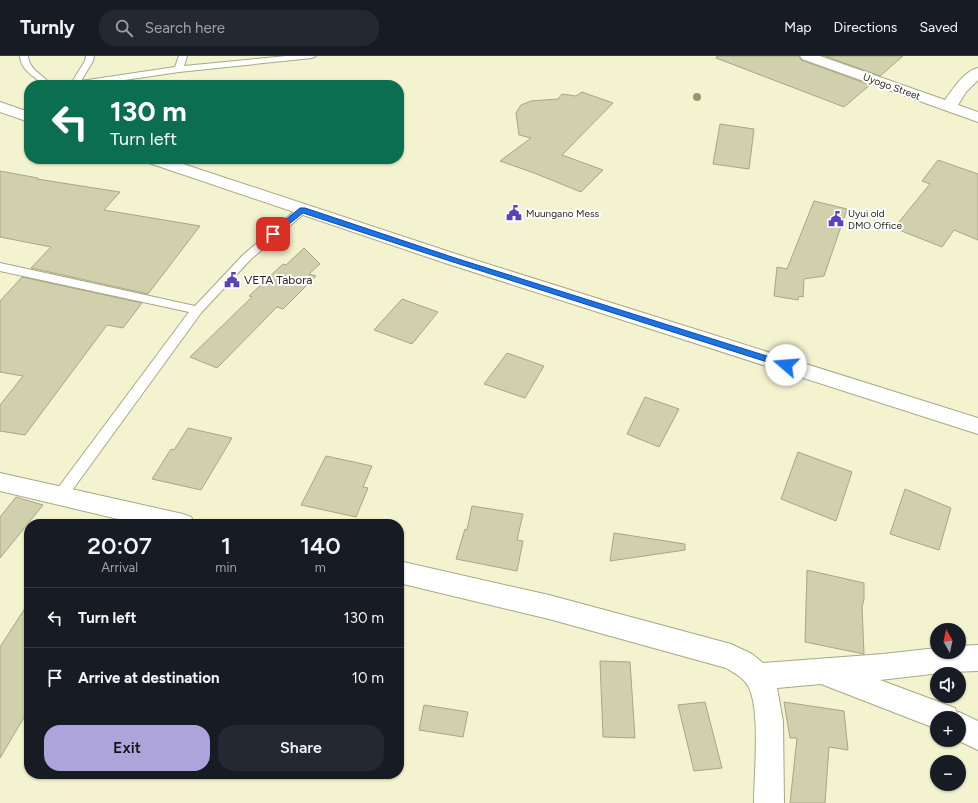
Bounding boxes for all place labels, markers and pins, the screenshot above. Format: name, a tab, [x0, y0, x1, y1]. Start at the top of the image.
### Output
public building icon: Muungano Mess	[505, 204, 523, 222]
place label: Muungano Mess	[526, 207, 600, 220]
place label: Uyui old DMO Office	[848, 207, 902, 232]
public building icon: Uyui old DMO Office	[827, 210, 845, 228]
pin	[256, 217, 290, 251]
public building icon: VETA Tabora	[223, 271, 241, 289]
place label: VETA Tabora	[244, 273, 313, 287]

